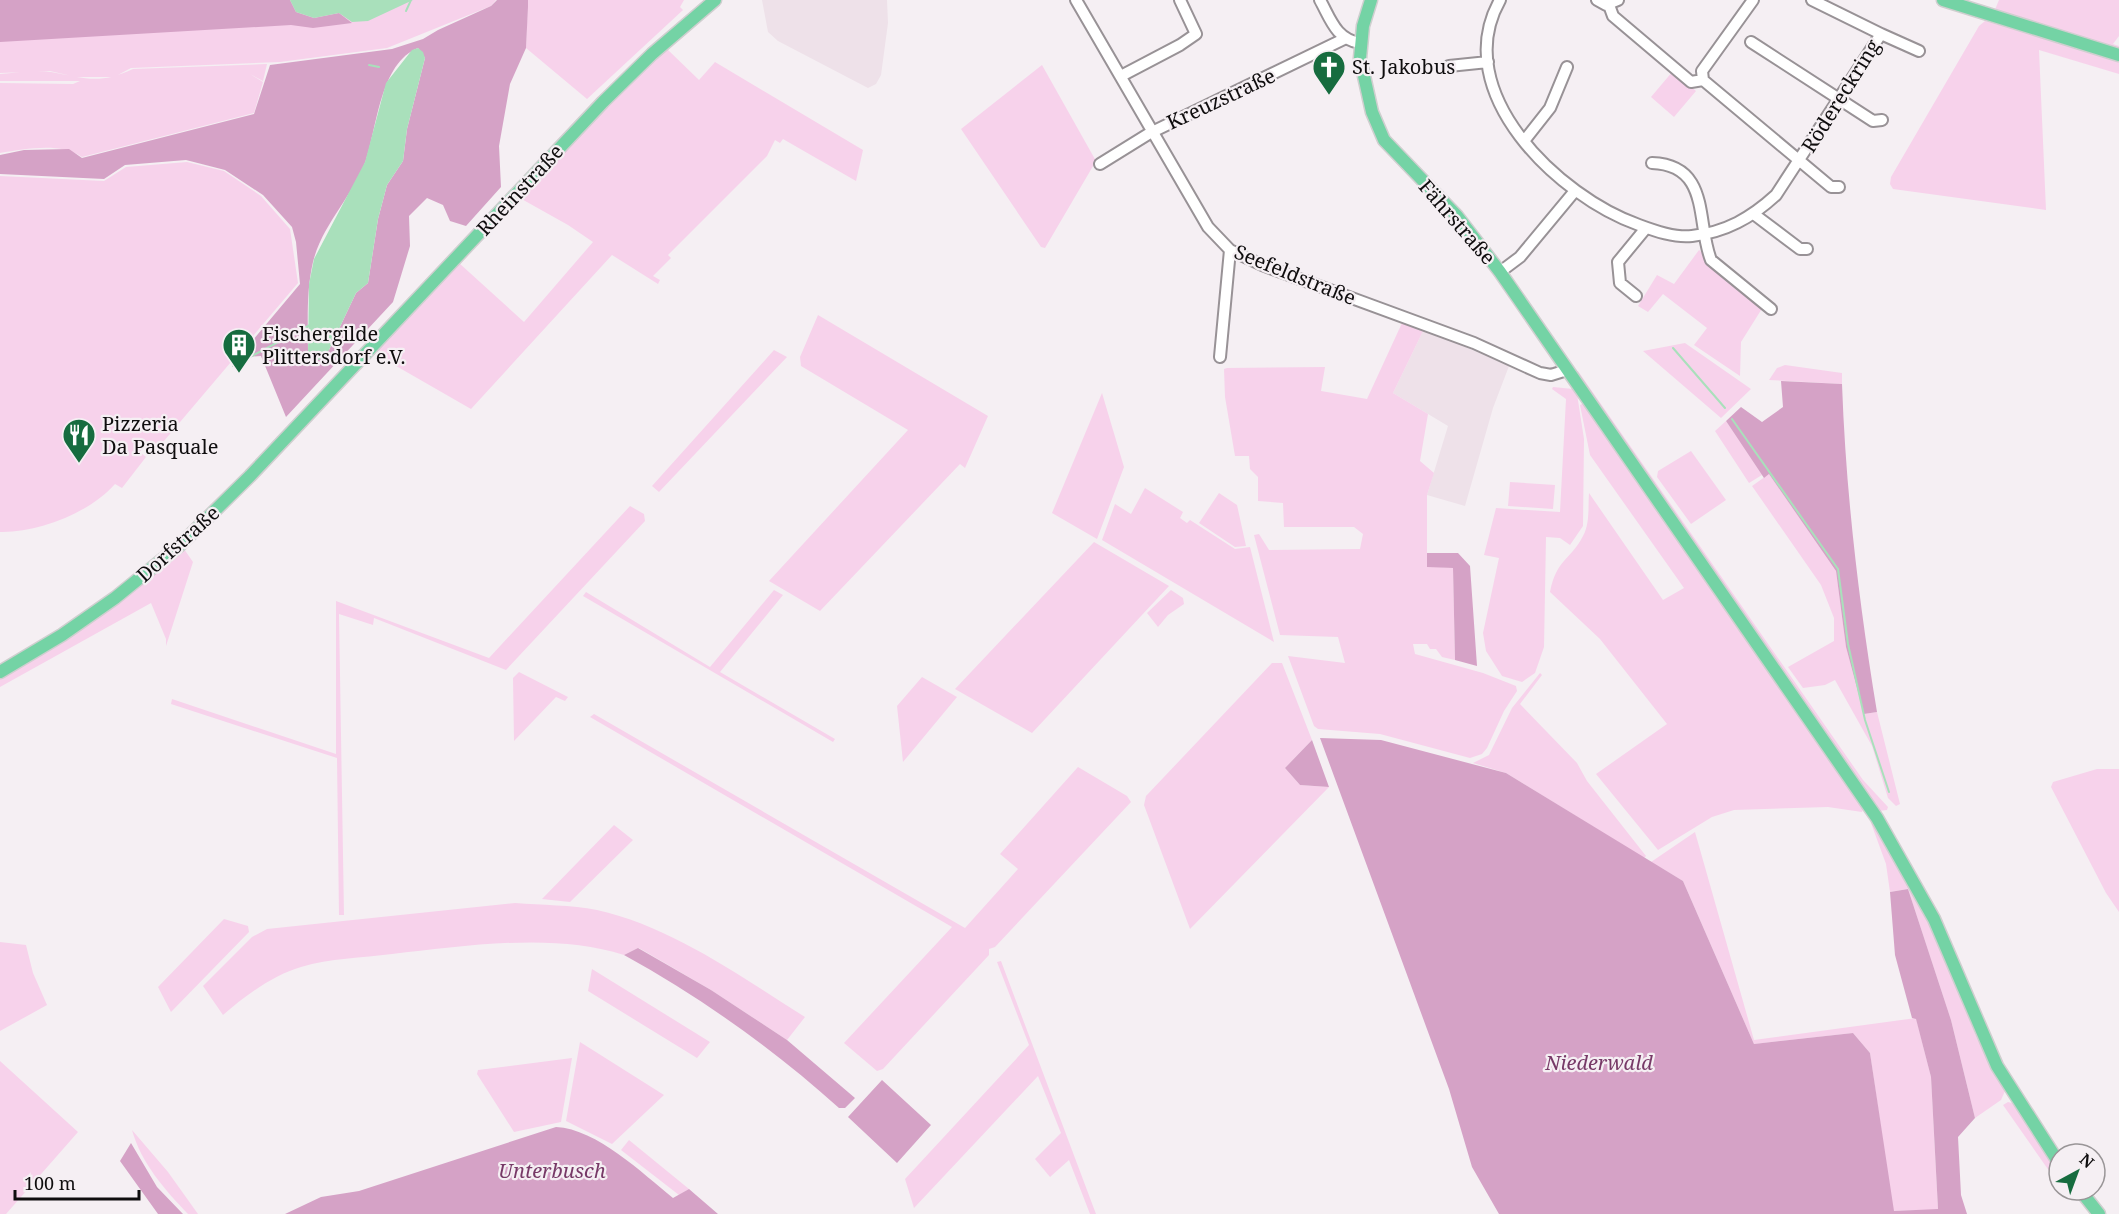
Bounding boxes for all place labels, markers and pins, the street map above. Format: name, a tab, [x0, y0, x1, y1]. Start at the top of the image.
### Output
church icon: St. Jakobus	[1311, 49, 1347, 96]
place label: St. Jakobus	[1352, 53, 1455, 80]
place label: Fischergilde Plittersdorf e.V.	[262, 320, 406, 370]
building icon: Fischergilde Plittersdorf e.V.	[221, 327, 257, 374]
place label: Pizzeria Da Pasquale	[102, 410, 219, 460]
restaurant icon: Pizzeria Da Pasquale	[61, 417, 97, 464]

